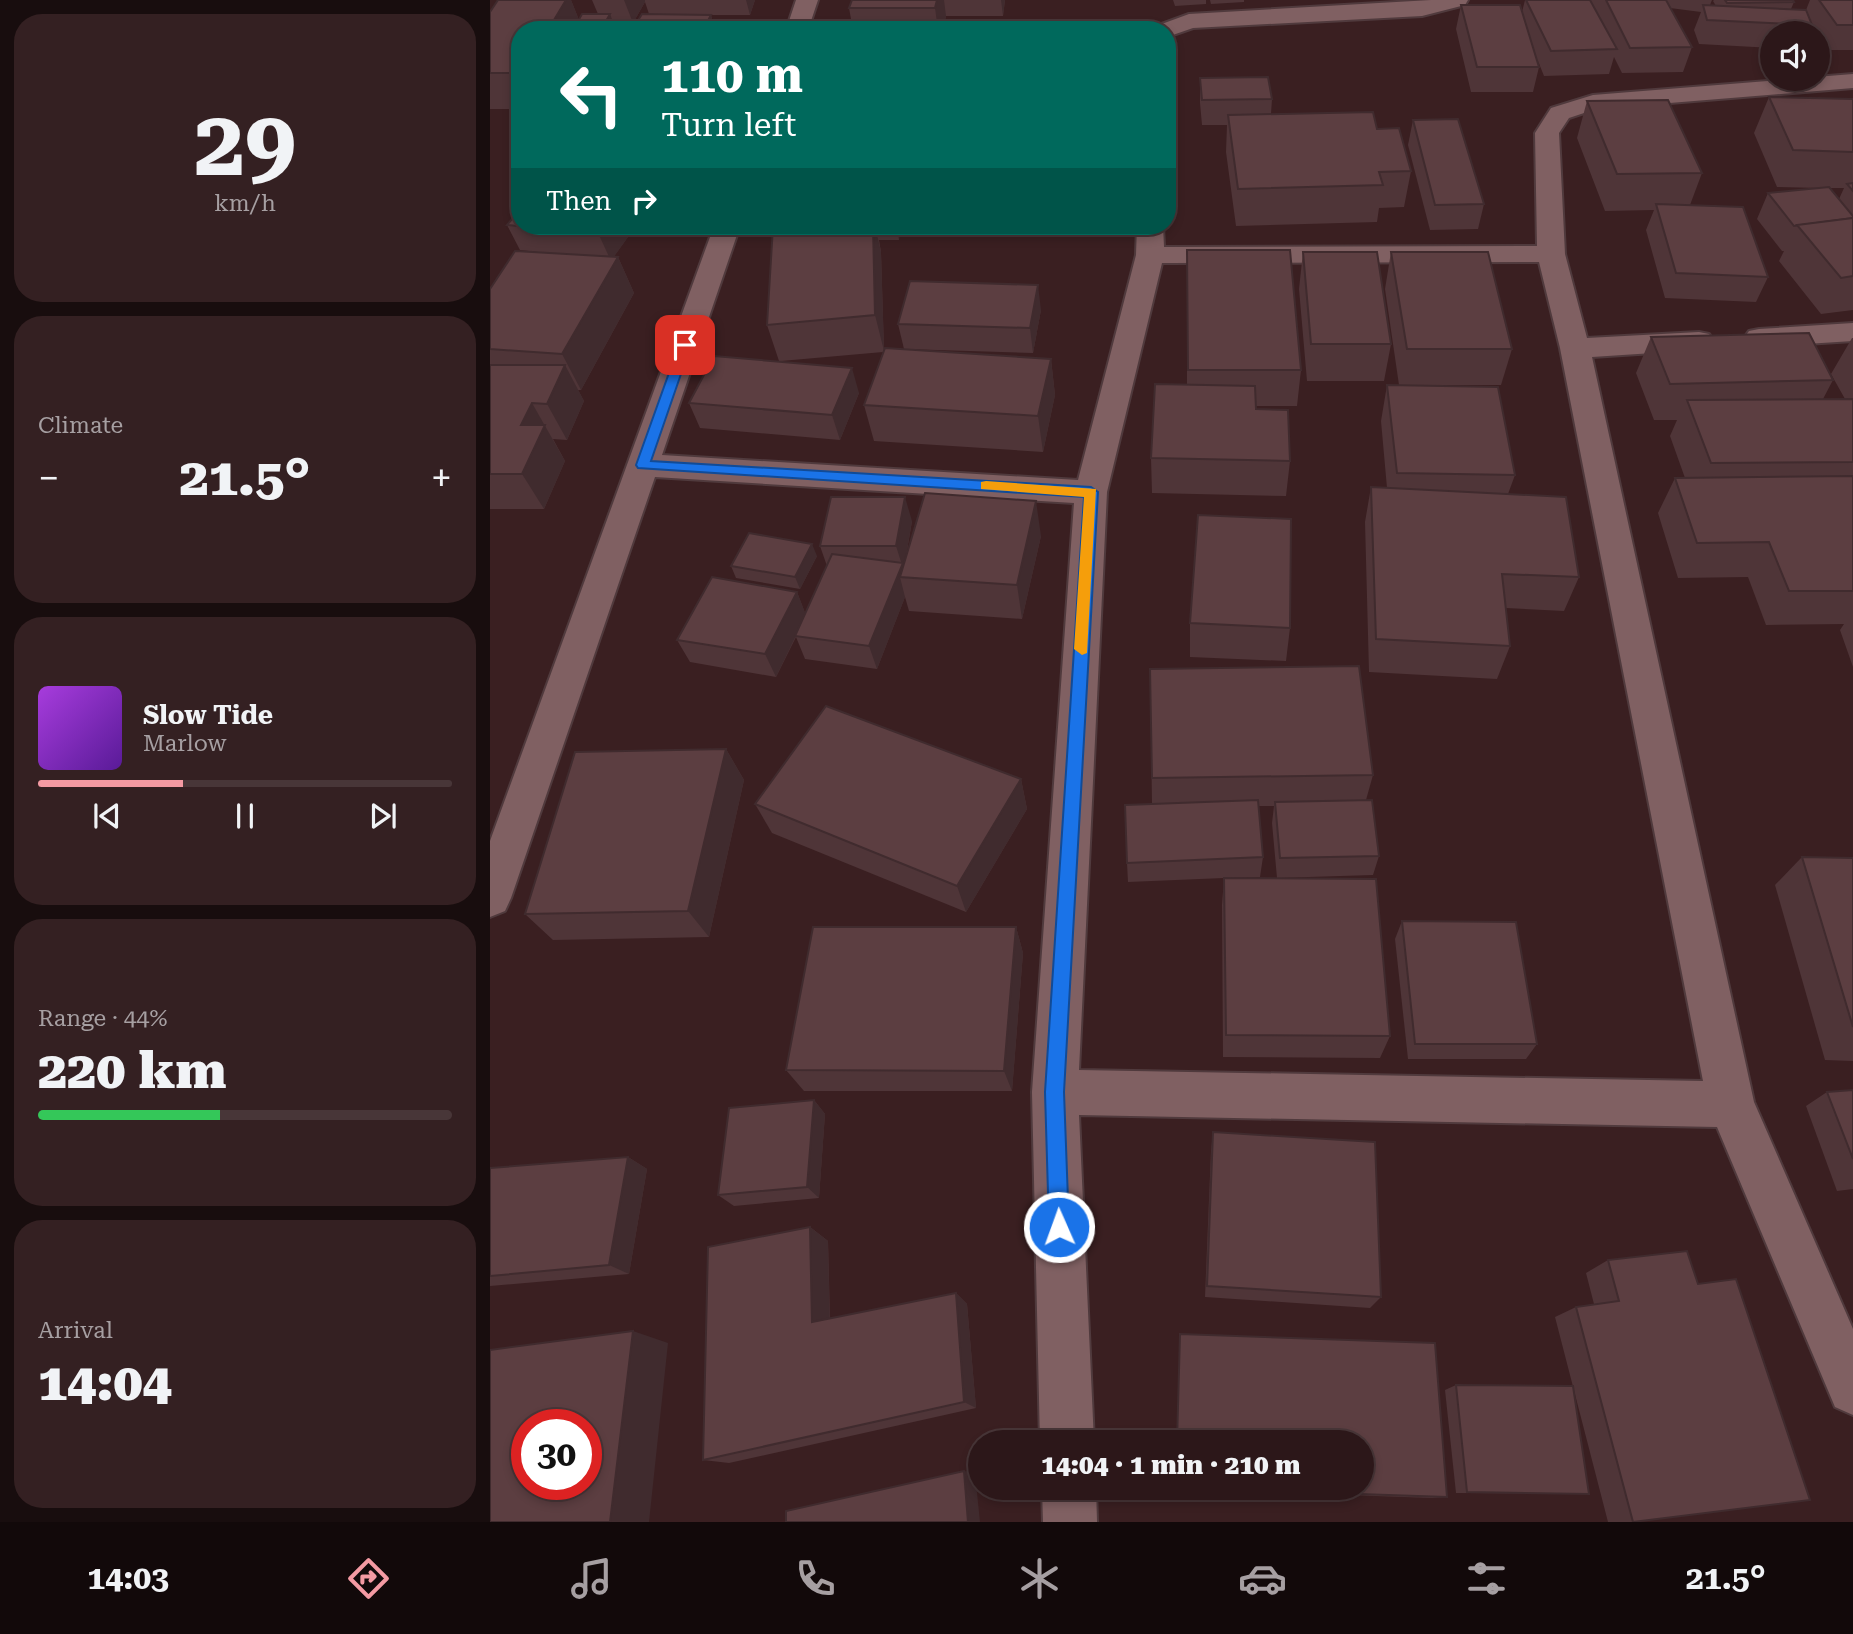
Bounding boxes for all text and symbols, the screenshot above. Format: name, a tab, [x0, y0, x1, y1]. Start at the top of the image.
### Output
map controls	[1760, 21, 1830, 91]
button: sound	[1760, 21, 1830, 91]
text: 110 m	[661, 47, 803, 104]
icon: left	[546, 49, 637, 140]
text: 29	[194, 91, 296, 197]
text: Turn left	[661, 106, 796, 144]
icon: right	[625, 182, 663, 220]
text: Then	[546, 186, 611, 216]
text: km/h	[214, 190, 276, 217]
pin	[655, 315, 715, 375]
icon: arrive	[666, 326, 704, 364]
text: Climate	[38, 412, 123, 439]
text: 21.5°	[180, 447, 310, 508]
text: −	[38, 456, 59, 500]
text: +	[431, 456, 452, 500]
text: Slow Tide	[143, 700, 273, 730]
text: Marlow	[143, 730, 226, 757]
icon: previous	[88, 797, 126, 835]
icon: pause	[226, 797, 264, 835]
icon: next	[364, 797, 402, 835]
text: Range · 44%	[38, 1005, 167, 1032]
text: 220 km	[38, 1040, 226, 1101]
position arrow	[1022, 1190, 1096, 1264]
text: Arrival	[38, 1317, 113, 1344]
text: 14:04	[38, 1352, 172, 1413]
speed limit sign: 30	[511, 1409, 602, 1500]
text: 14:04 · 1 min · 210 m	[1041, 1450, 1301, 1480]
icon: directions	[344, 1554, 393, 1603]
icon: music	[567, 1554, 616, 1603]
icon: phone	[791, 1554, 840, 1603]
icon: climate	[1015, 1554, 1064, 1603]
icon: car	[1238, 1554, 1287, 1603]
icon: filters	[1462, 1554, 1511, 1603]
text: 14:03	[87, 1559, 169, 1597]
text: 21.5°	[1686, 1559, 1766, 1597]

